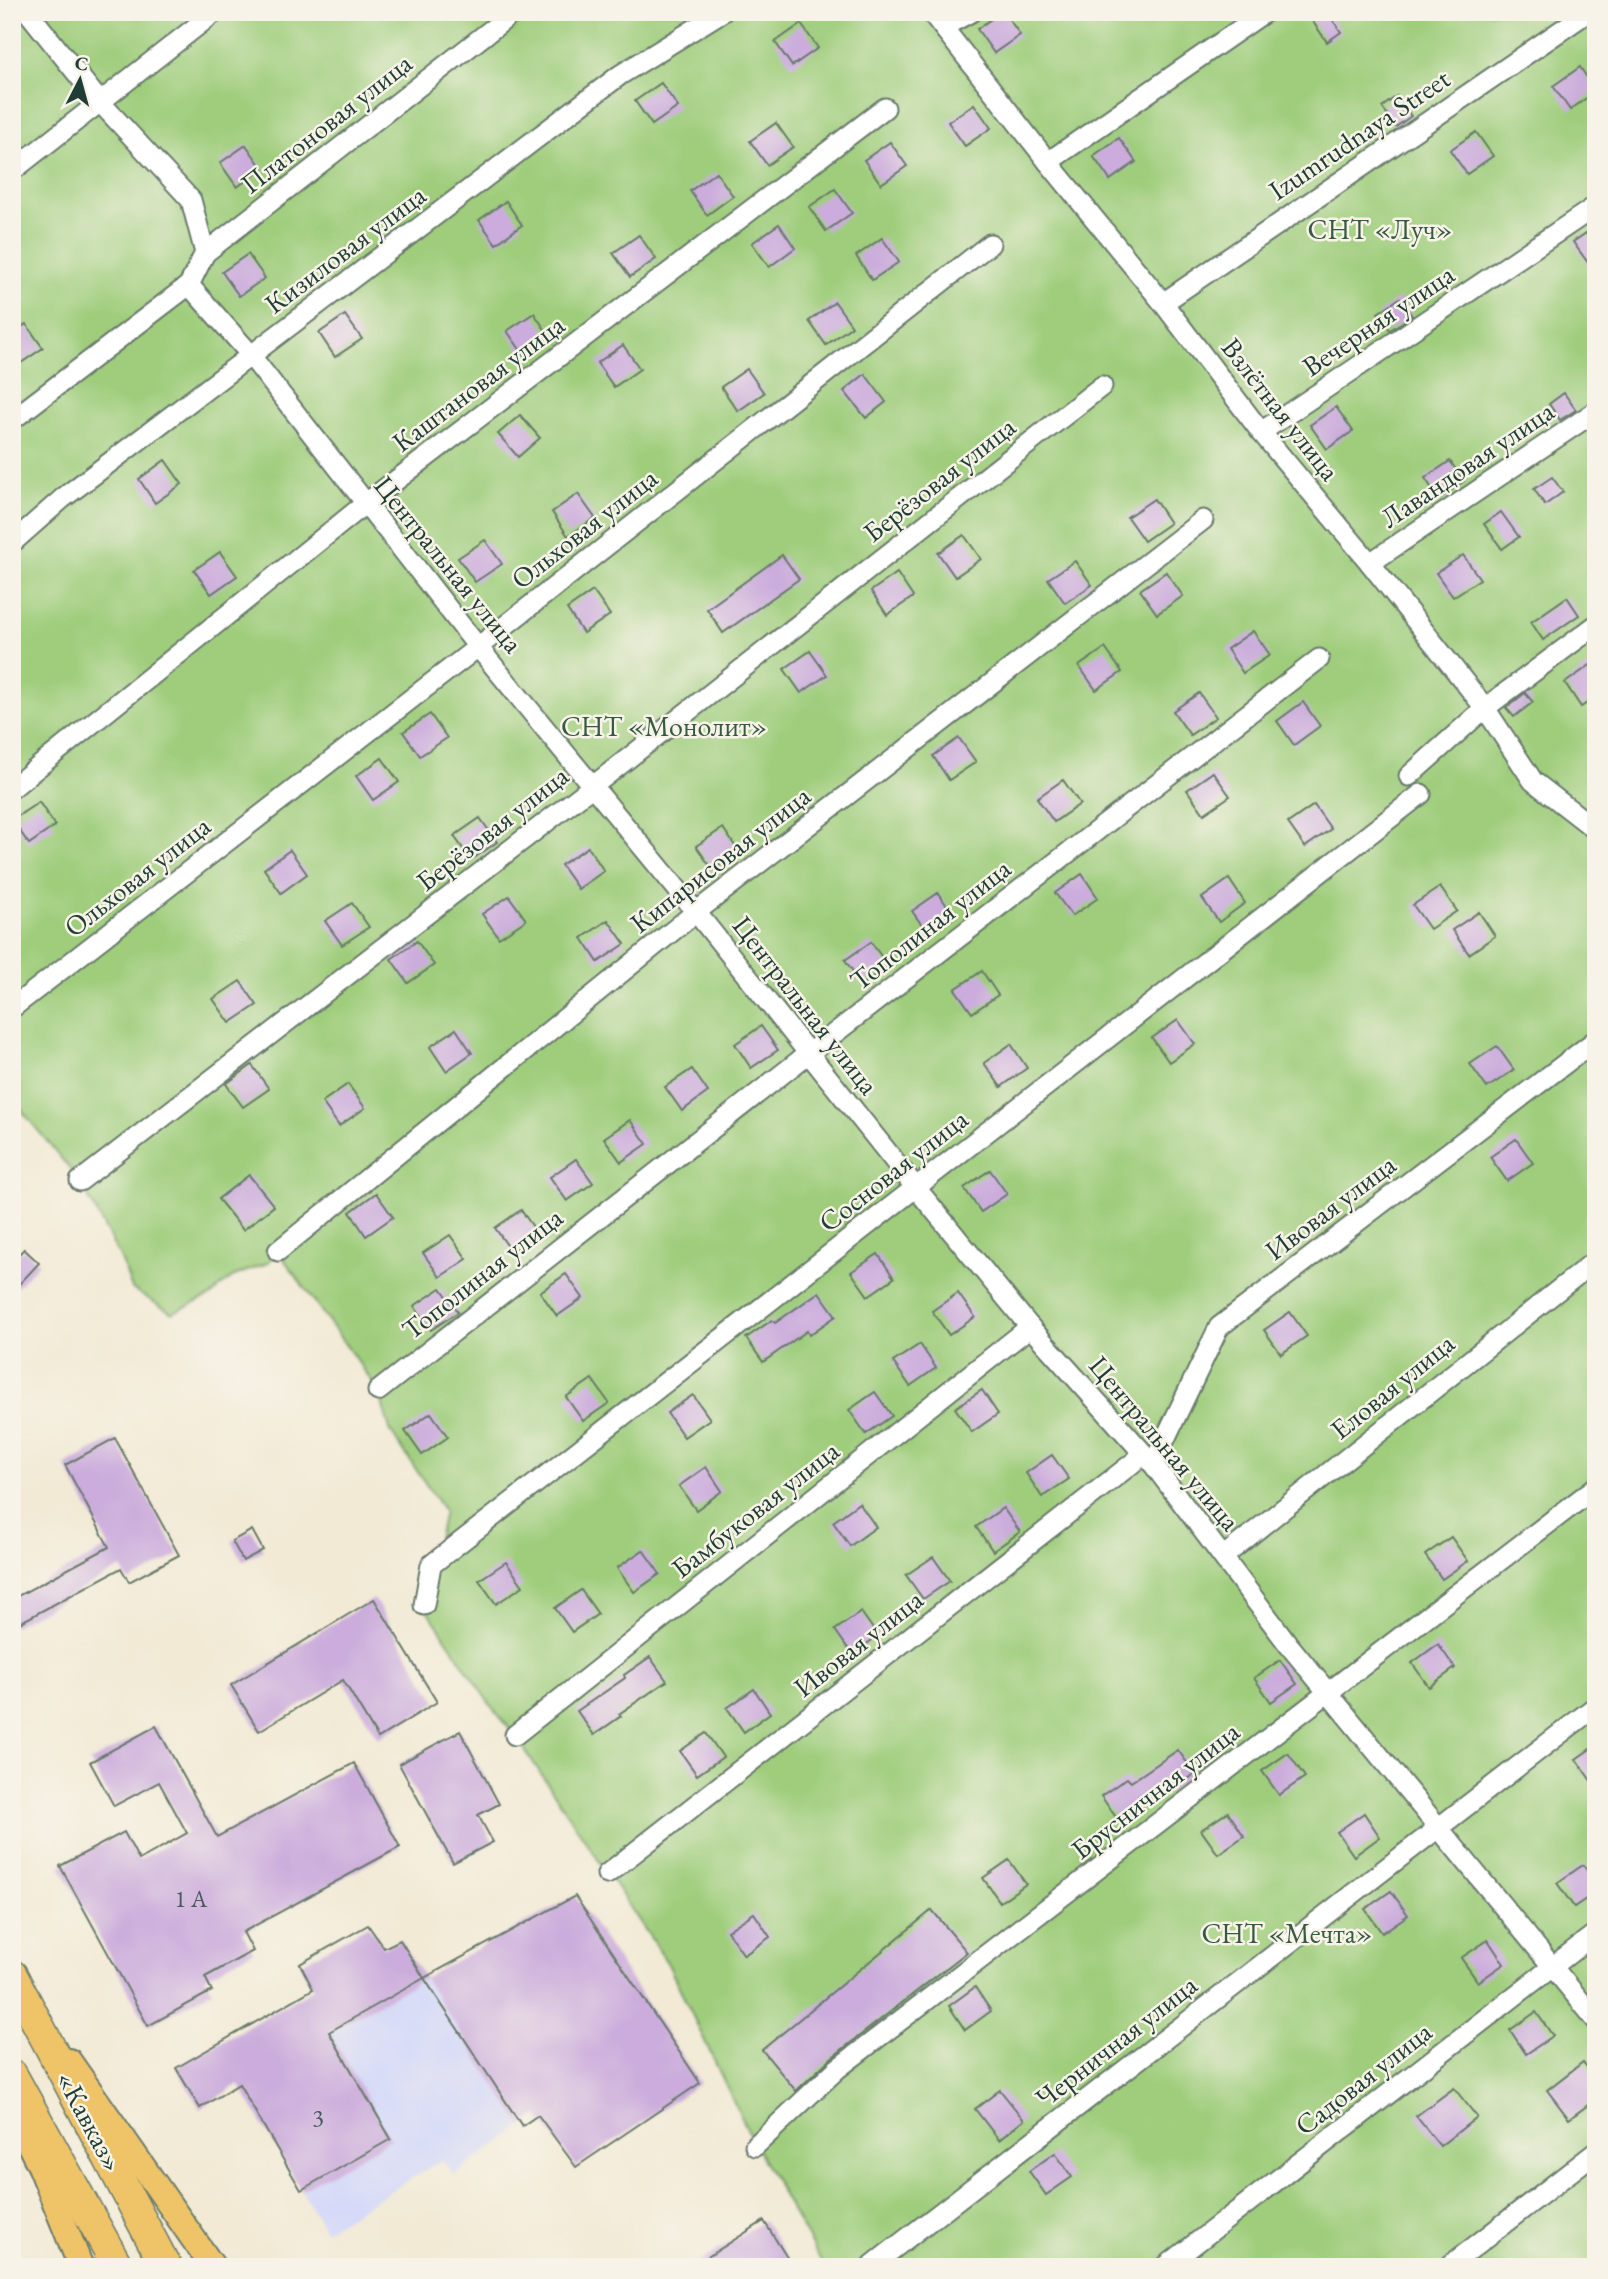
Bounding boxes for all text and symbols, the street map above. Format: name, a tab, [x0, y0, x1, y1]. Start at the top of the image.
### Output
street label: Платоновая улица	[233, 44, 420, 201]
north arrow	[46, 46, 116, 116]
text: С	[74, 50, 90, 77]
street label: Izumrudnaya Street	[1262, 60, 1457, 208]
street label: Кизиловая улица	[257, 176, 433, 321]
park label: СНТ «Луч»	[1308, 211, 1452, 247]
street label: Вечерняя улица	[1295, 255, 1462, 384]
street label: Каштановая улица	[385, 306, 572, 460]
street label: Взлётная улица	[1214, 330, 1349, 488]
street label: Лавандовая улица	[1373, 392, 1561, 535]
street label: Берёзовая улица	[855, 408, 1023, 550]
street label: Ольховая улица	[503, 459, 665, 596]
street label: Центральная улица	[367, 468, 532, 660]
park label: СНТ «Монолит»	[561, 708, 767, 744]
street label: Берёзовая улица	[408, 757, 576, 899]
street label: Кипарисовая улица	[623, 777, 818, 941]
street label: Ольховая улица	[56, 807, 218, 944]
street label: Тополиная улица	[842, 849, 1018, 998]
street label: Центральная улица	[725, 908, 888, 1102]
street label: Сосновая улица	[811, 1100, 976, 1240]
street label: Ивовая улица	[1257, 1146, 1403, 1268]
street label: Тополиная улица	[394, 1198, 570, 1347]
street label: Еловая улица	[1323, 1324, 1462, 1447]
street label: Центральная улица	[1081, 1348, 1249, 1539]
street label: Бамбуковая улица	[664, 1432, 847, 1586]
street label: Ивовая улица	[786, 1581, 931, 1705]
street label: Брусничная улица	[1064, 1713, 1247, 1867]
house number: 1 А	[175, 1883, 208, 1914]
park label: СНТ «Мечта»	[1201, 1915, 1373, 1951]
street label: Черничная улица	[1028, 1966, 1205, 2115]
street label: Садовая улица	[1287, 2013, 1439, 2143]
street label: «Кавказ»	[48, 2064, 132, 2178]
house number: 3	[312, 2102, 324, 2133]

